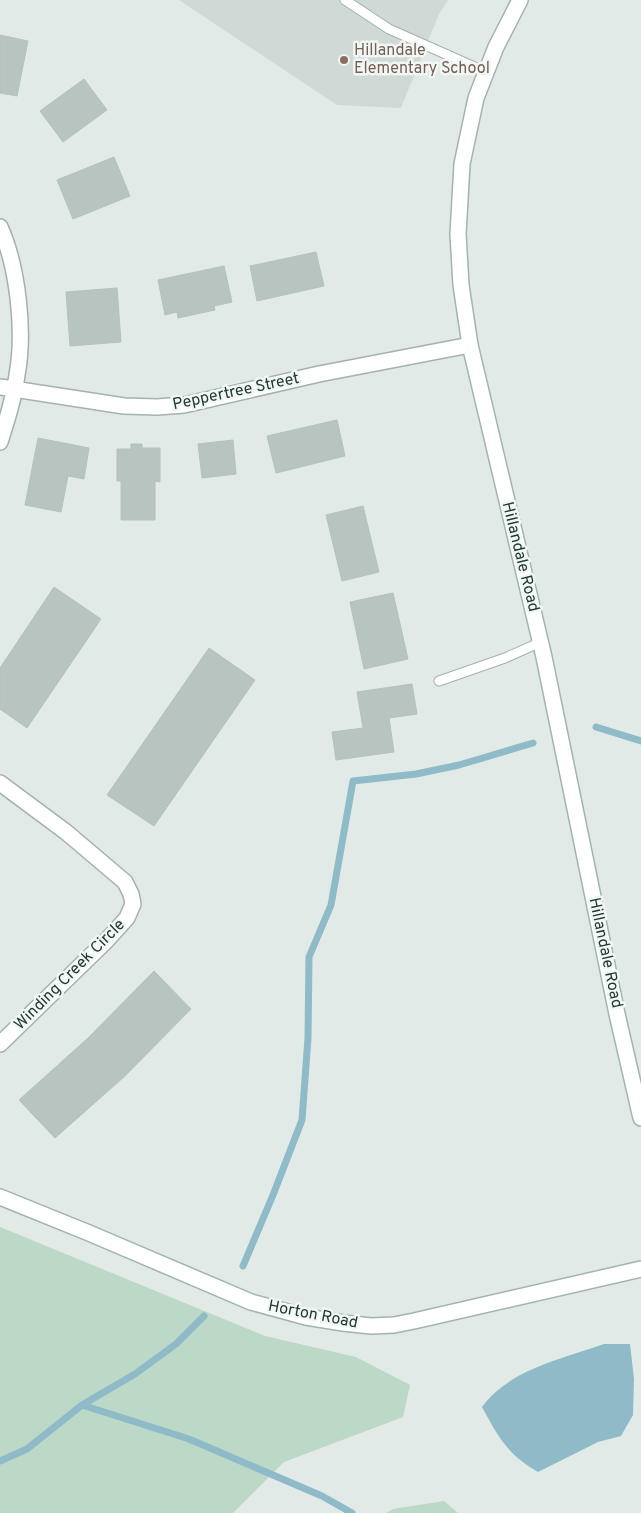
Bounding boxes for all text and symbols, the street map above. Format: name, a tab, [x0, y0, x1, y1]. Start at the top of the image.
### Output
place label: Hillandale Elementary School	[354, 41, 490, 79]
marker: Hillandale Elementary School	[338, 54, 350, 66]
street label: Peppertree Street	[171, 369, 301, 415]
street label: Hillandale Road	[497, 500, 543, 614]
street label: Hillandale Road	[584, 896, 626, 1010]
street label: Winding Creek Circle	[10, 915, 130, 1035]
street label: Horton Road	[266, 1296, 360, 1334]

